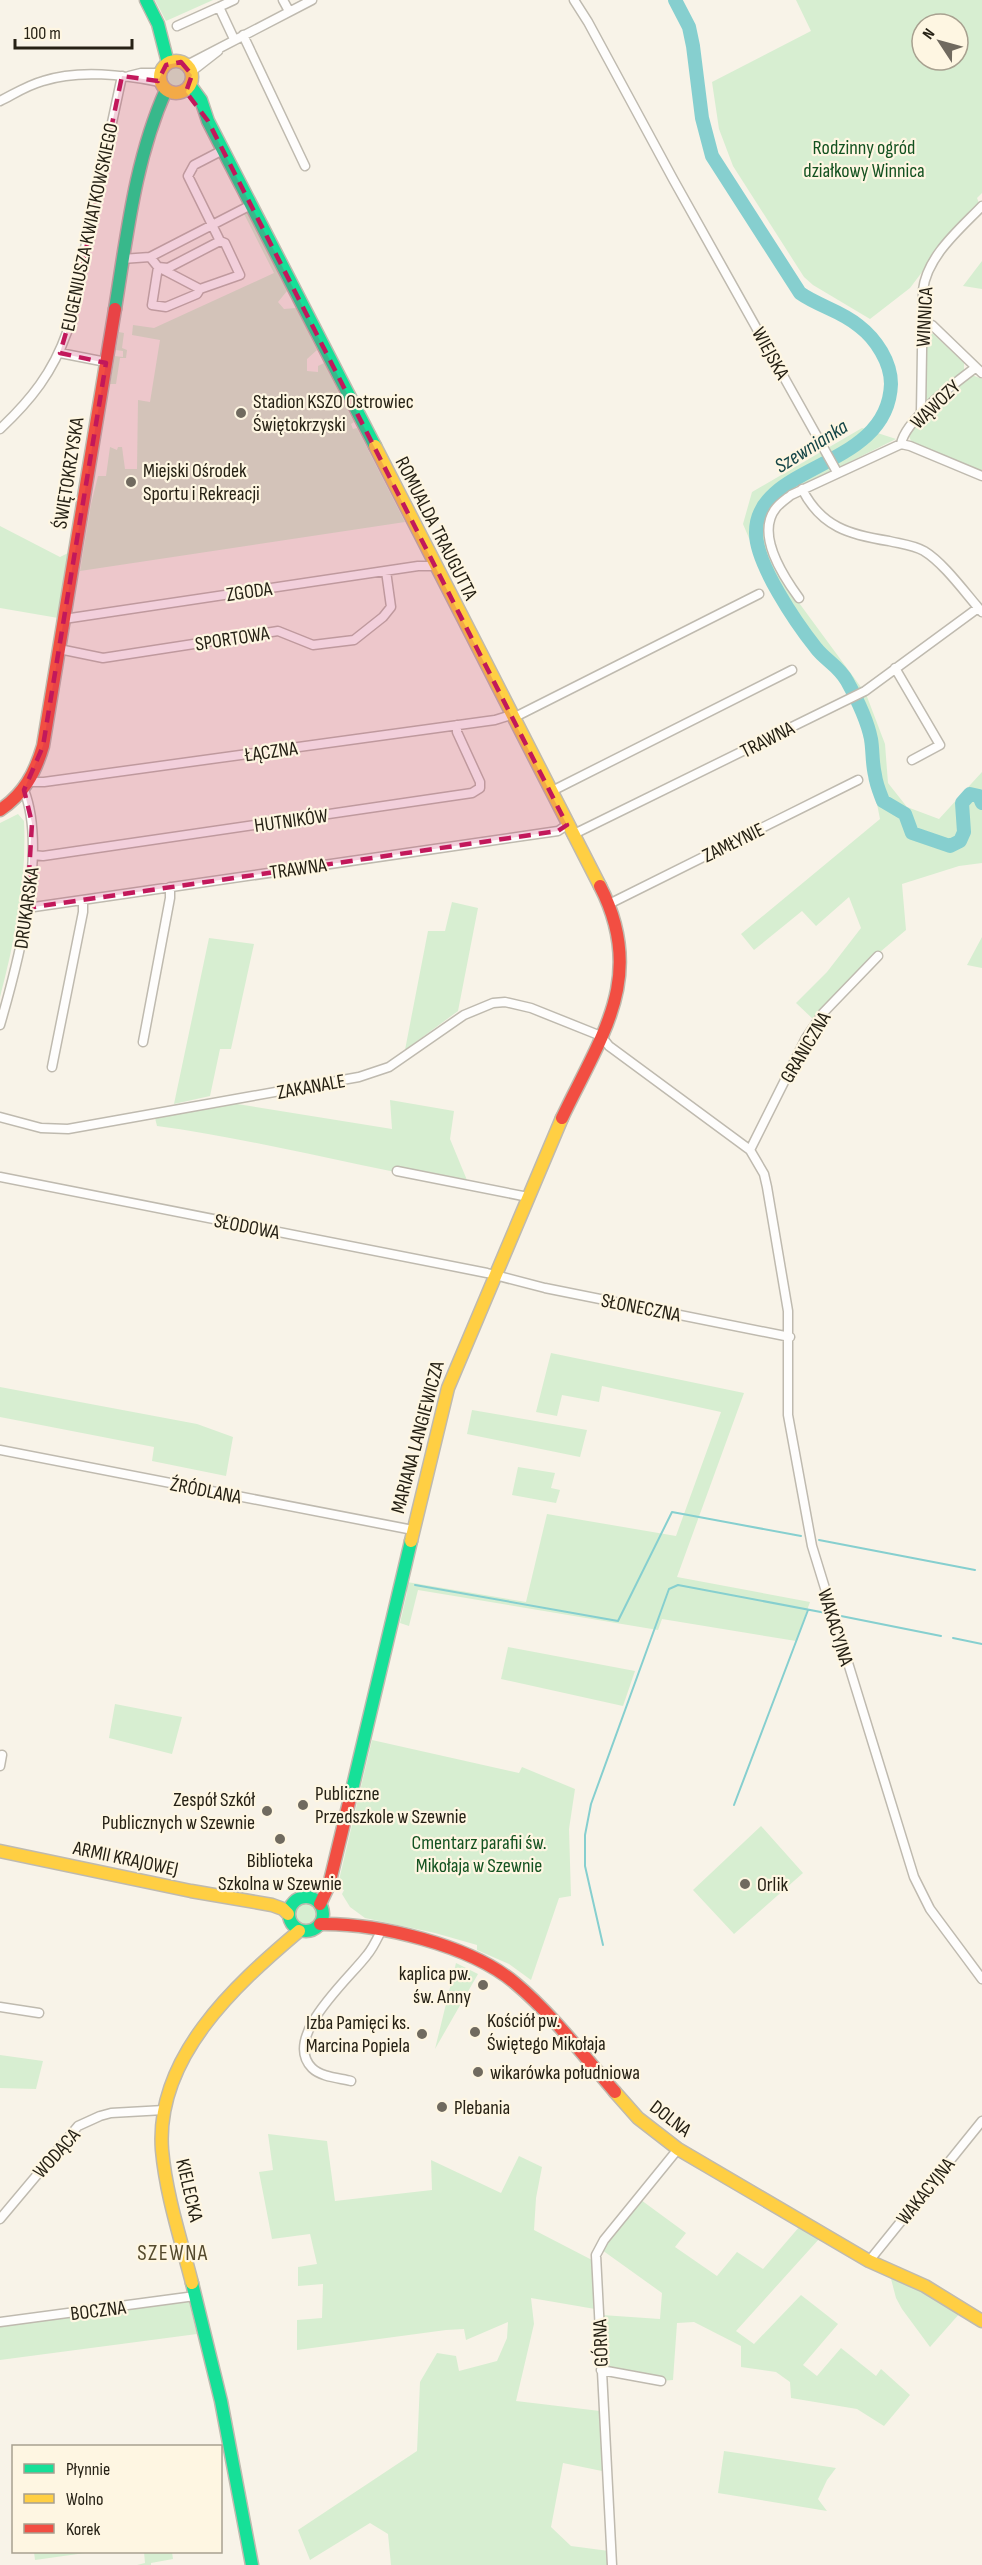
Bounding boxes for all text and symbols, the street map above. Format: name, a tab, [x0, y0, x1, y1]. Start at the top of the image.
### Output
scale bar	[15, 12, 132, 50]
north arrow	[910, 12, 970, 72]
text: 100 m	[24, 23, 61, 44]
text: N	[919, 25, 939, 43]
street label: EUGENIUSZA KWIATKOWSKIEGO	[56, 121, 124, 334]
park label: Rodzinny ogród działkowy Winnica	[803, 136, 925, 183]
street label: WINNICA	[911, 286, 939, 348]
street label: WIEJSKA	[746, 323, 794, 384]
street label: WĄWOZY	[906, 375, 966, 434]
place label: Stadion KSZO Ostrowiec Świętokrzyski	[253, 390, 414, 437]
marker: Stadion KSZO Ostrowiec Świętokrzyski	[234, 406, 248, 420]
water label: Szewnianka	[770, 414, 853, 479]
street label: ŚWIĘTOKRZYSKA	[48, 415, 90, 531]
street label: ROMUALDA TRAUGUTTA	[390, 453, 483, 604]
place label: Miejski Ośrodek Sportu i Rekreacji	[143, 459, 260, 506]
marker: Miejski Ośrodek Sportu i Rekreacji	[124, 475, 138, 489]
street label: ZGODA	[225, 577, 274, 607]
street label: SPORTOWA	[194, 621, 271, 657]
street label: TRAWNA	[737, 716, 799, 764]
street label: ŁĄCZNA	[242, 736, 299, 768]
street label: HUTNIKÓW	[253, 804, 329, 838]
street label: ZAMŁYNIE	[699, 818, 768, 868]
street label: TRAWNA	[268, 853, 329, 885]
street label: DRUKARSKA	[9, 865, 45, 950]
street label: GRANICZNA	[775, 1007, 837, 1087]
street label: ZAKANALE	[275, 1069, 347, 1105]
street label: SŁODOWA	[212, 1209, 282, 1245]
street label: SŁONECZNA	[599, 1289, 683, 1328]
street label: MARIANA LANGIEWICZA	[386, 1358, 450, 1516]
street label: ŹRÓDLANA	[168, 1472, 244, 1510]
street label: WAKACYJNA	[812, 1586, 858, 1669]
place label: Publiczne Przedszkole w Szewnie	[315, 1782, 466, 1829]
place label: Zespół Szkół Publicznych w Szewnie	[102, 1788, 255, 1835]
marker: Publiczne Przedszkole w Szewnie	[296, 1798, 310, 1812]
marker: Zespół Szkół Publicznych w Szewnie	[260, 1804, 274, 1818]
park label: Cmentarz parafii św. Mikołaja w Szewnie	[412, 1831, 546, 1878]
marker: Biblioteka Szkolna w Szewnie	[273, 1832, 287, 1846]
street label: ARMII KRAJOWEJ	[70, 1836, 181, 1882]
place label: Biblioteka Szkolna w Szewnie	[218, 1849, 342, 1896]
place label: Orlik	[757, 1873, 788, 1897]
marker: Orlik	[738, 1877, 752, 1891]
place label: kaplica pw. św. Anny	[399, 1962, 471, 2009]
marker: kaplica pw. św. Anny	[476, 1978, 490, 1992]
place label: Kościół pw. Świętego Mikołaja	[487, 2009, 606, 2056]
place label: Izba Pamięci ks. Marcina Popiela	[306, 2011, 410, 2058]
marker: Kościół pw. Świętego Mikołaja	[468, 2025, 482, 2039]
marker: Izba Pamięci ks. Marcina Popiela	[415, 2027, 429, 2041]
place label: wikarówka południowa	[490, 2061, 640, 2085]
marker: wikarówka południowa	[471, 2065, 485, 2079]
street label: DOLNA	[645, 2095, 696, 2143]
place label: Plebania	[454, 2096, 510, 2120]
marker: Plebania	[435, 2100, 449, 2114]
street label: WODĄCA	[28, 2123, 86, 2184]
street label: WAKACYJNA	[892, 2153, 960, 2230]
street label: KIELECKA	[170, 2156, 208, 2225]
district label: SZEWNA	[137, 2240, 209, 2267]
street label: BOCZNA	[69, 2296, 128, 2326]
street label: GÓRNA	[588, 2318, 614, 2367]
legend	[12, 2445, 222, 2553]
text: Płynnie	[66, 2459, 110, 2480]
text: Wolno	[66, 2489, 103, 2510]
text: Korek	[66, 2519, 100, 2540]

